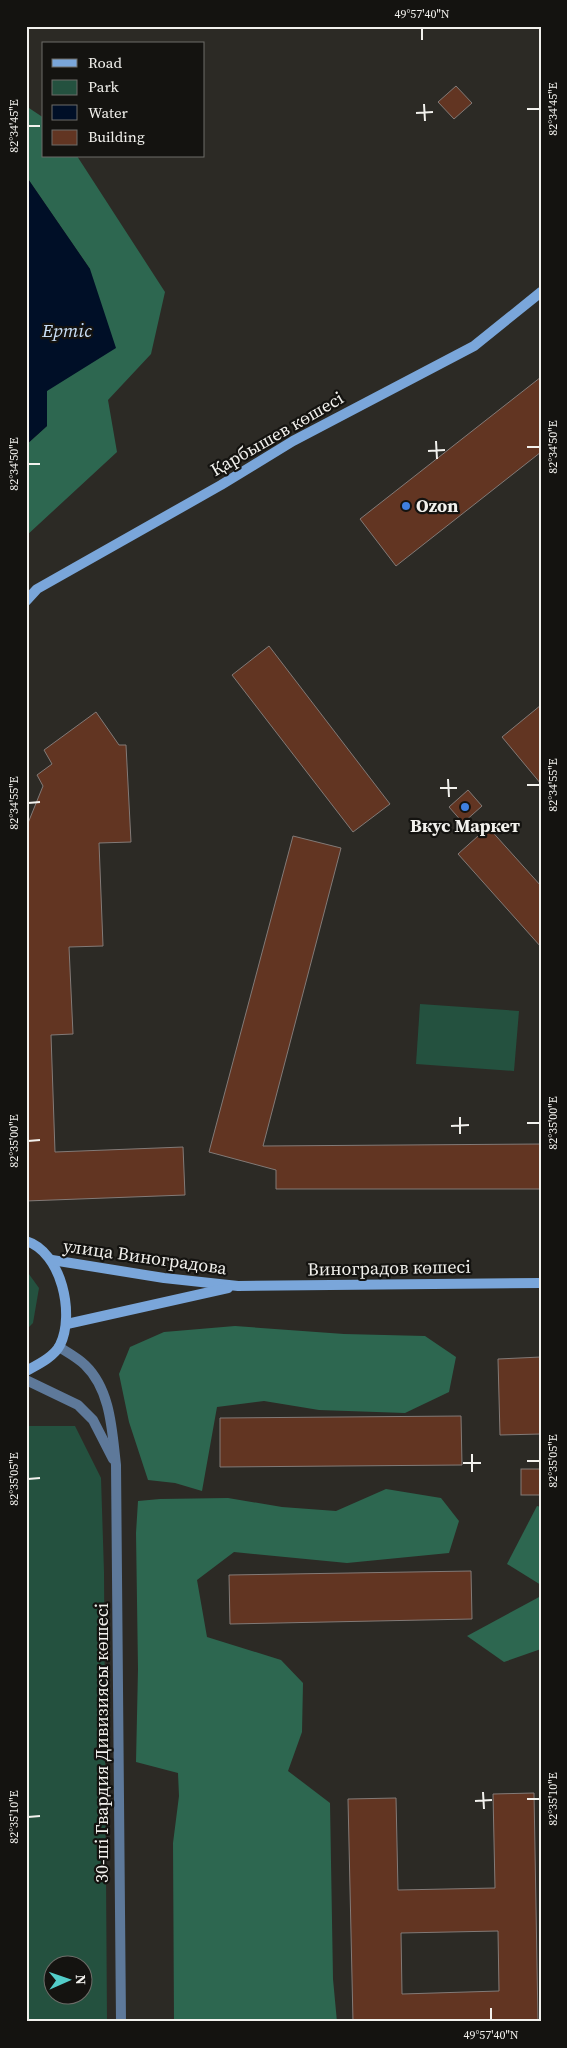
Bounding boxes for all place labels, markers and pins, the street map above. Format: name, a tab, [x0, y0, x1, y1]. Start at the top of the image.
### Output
place label: Ozon	[416, 493, 458, 518]
marker: Ozon	[400, 500, 412, 512]
marker: Вкус Маркет	[459, 801, 471, 813]
place label: Вкус Маркет	[410, 813, 520, 838]

